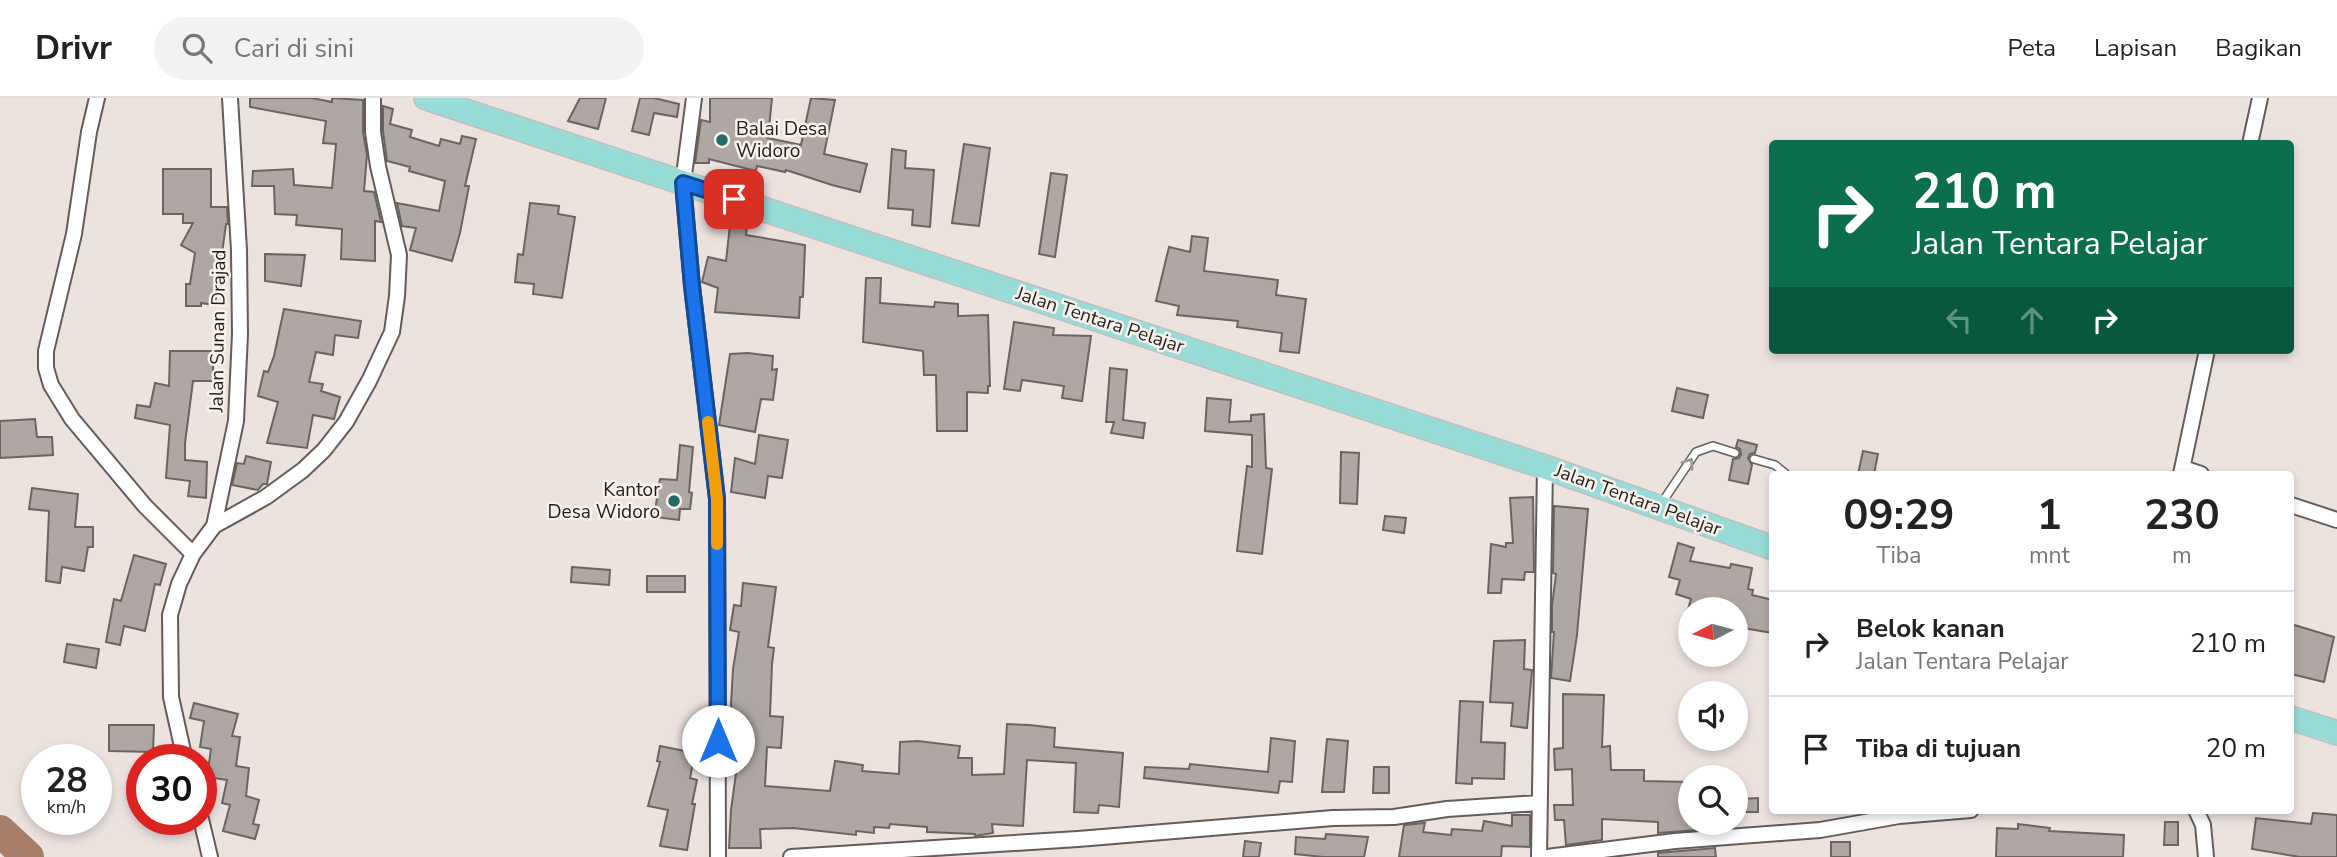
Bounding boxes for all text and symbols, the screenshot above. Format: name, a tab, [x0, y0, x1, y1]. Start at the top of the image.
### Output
search box	[154, 17, 644, 80]
text: Drivr	[35, 26, 112, 71]
icon: search	[178, 29, 216, 67]
text: Cari di sini	[234, 31, 354, 66]
text: Peta	[2007, 32, 2056, 64]
text: Lapisan	[2094, 32, 2177, 64]
text: Bagikan	[2215, 32, 2302, 64]
place label: Balai Desa Widoro	[736, 116, 827, 164]
marker: Balai Desa Widoro	[714, 132, 730, 148]
text: 210 m	[1912, 158, 2056, 225]
icon: right	[1797, 168, 1888, 259]
pin	[704, 169, 764, 229]
icon: arrive	[715, 180, 753, 218]
text: Jalan Tentara Pelajar	[1912, 222, 2208, 265]
street label: Jalan Sunan Drajad	[204, 249, 232, 414]
street label: Jalan Tentara Pelajar	[1012, 280, 1188, 360]
icon: left	[1940, 301, 1978, 339]
icon: ahead	[2013, 301, 2051, 339]
icon: right	[2086, 301, 2124, 339]
street label: Jalan Tentara Pelajar	[1550, 457, 1725, 542]
one-way arrow	[1681, 458, 1693, 471]
place label: Kantor Desa Widoro	[547, 477, 660, 525]
text: 09:29	[1843, 487, 1955, 544]
text: 1	[2037, 487, 2062, 544]
text: 230	[2144, 487, 2220, 544]
marker: Kantor Desa Widoro	[666, 493, 682, 509]
text: Tiba	[1877, 540, 1921, 571]
text: mnt	[2029, 540, 2070, 571]
text: m	[2172, 540, 2192, 571]
north arrow	[1678, 597, 1748, 667]
map controls	[1678, 597, 1748, 835]
text: Belok kanan	[1856, 611, 2005, 646]
icon: right	[1797, 625, 1835, 663]
text: 210 m	[2190, 626, 2266, 661]
text: Jalan Tentara Pelajar	[1856, 646, 2069, 677]
button: sound	[1678, 681, 1748, 751]
position arrow	[681, 704, 755, 778]
icon: arrive	[1797, 730, 1835, 768]
text: Tiba di tujuan	[1856, 731, 2021, 766]
text: 20 m	[2206, 731, 2266, 766]
speed limit sign: 30	[126, 744, 217, 835]
text: 28	[45, 757, 88, 804]
button: search	[1678, 765, 1748, 835]
text: km/h	[47, 795, 86, 819]

